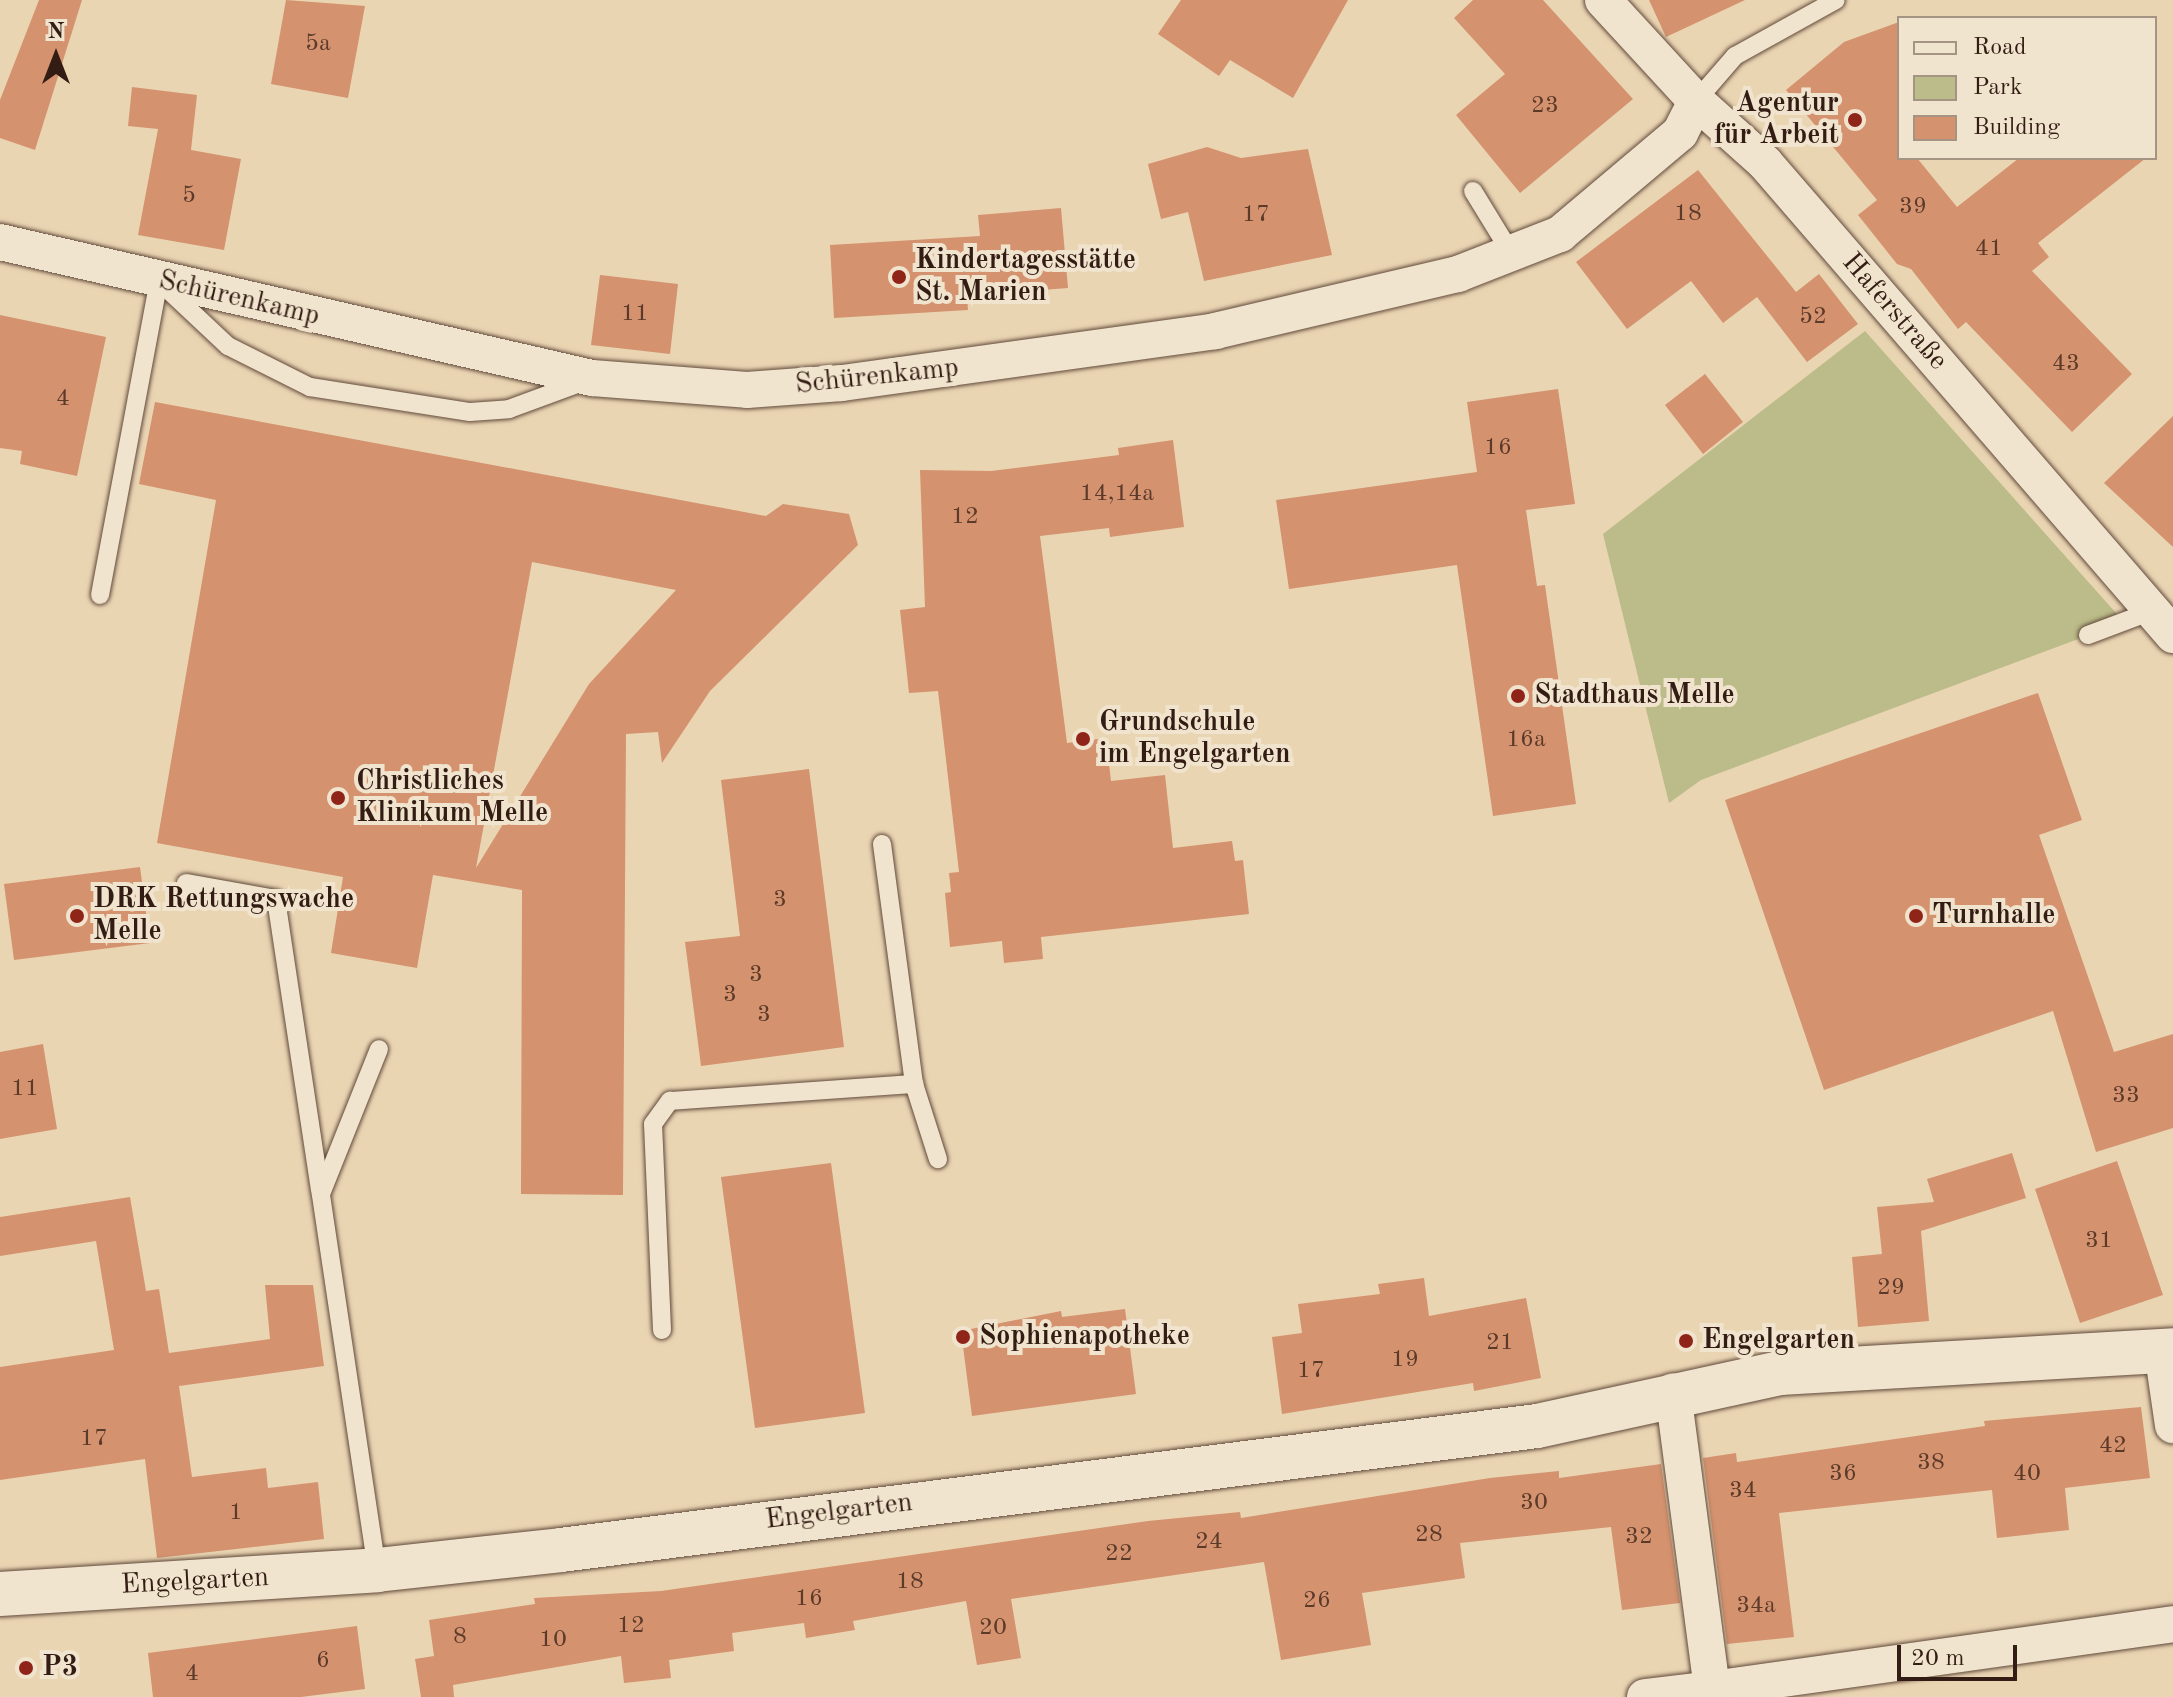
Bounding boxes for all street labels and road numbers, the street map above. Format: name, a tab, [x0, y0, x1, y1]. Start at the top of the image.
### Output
street label: Haferstraße	[1834, 247, 1954, 377]
street label: Schürenkamp	[155, 264, 323, 334]
street label: Schürenkamp	[794, 352, 960, 402]
street label: Engelgarten	[763, 1486, 915, 1538]
street label: Engelgarten	[120, 1561, 270, 1603]

